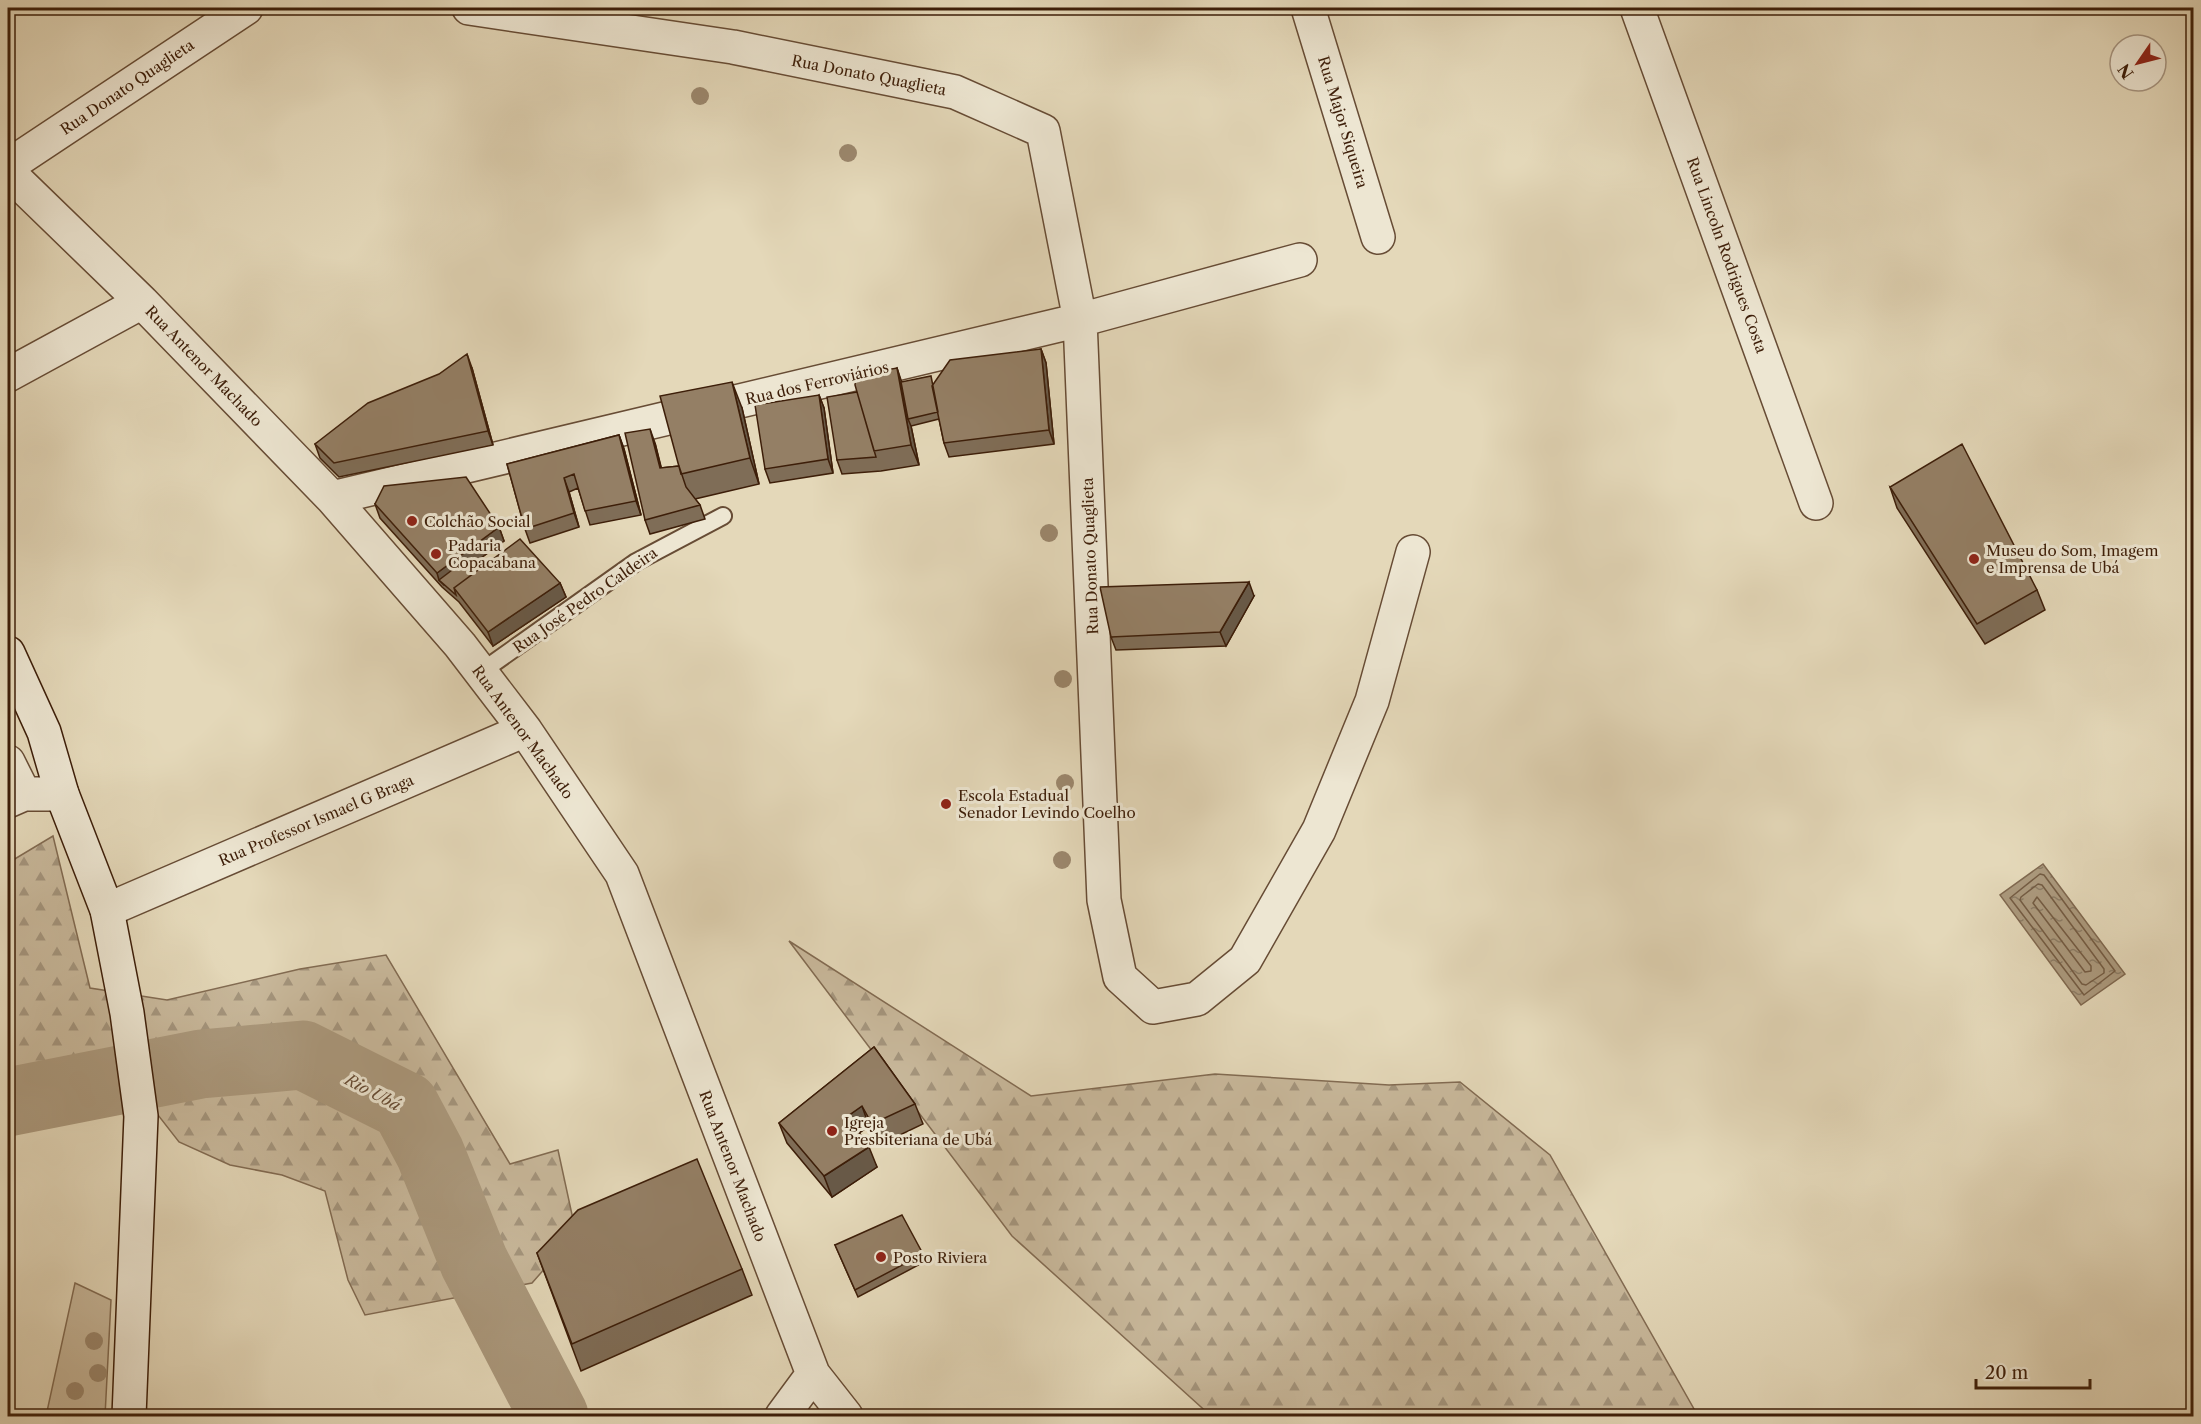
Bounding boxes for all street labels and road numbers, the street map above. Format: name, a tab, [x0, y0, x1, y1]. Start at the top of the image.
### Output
street label: Rua Donato Quaglieta	[56, 35, 198, 139]
street label: Rua Donato Quaglieta	[790, 51, 948, 99]
street label: Rua Major Siqueira	[1314, 54, 1372, 191]
street label: Rua Lincoln Rodrigues Costa	[1683, 154, 1771, 356]
street label: Rua Antenor Machado	[141, 302, 267, 430]
street label: Rua dos Ferroviários	[743, 357, 891, 409]
street label: Rua Donato Quaglieta	[1078, 477, 1102, 635]
street label: Rua José Pedro Caldeira	[509, 543, 661, 657]
street label: Rua Antenor Machado	[468, 661, 578, 803]
street label: Rua Professor Ismael G Braga	[216, 770, 417, 870]
street label: Rua Antenor Machado	[695, 1088, 771, 1244]

